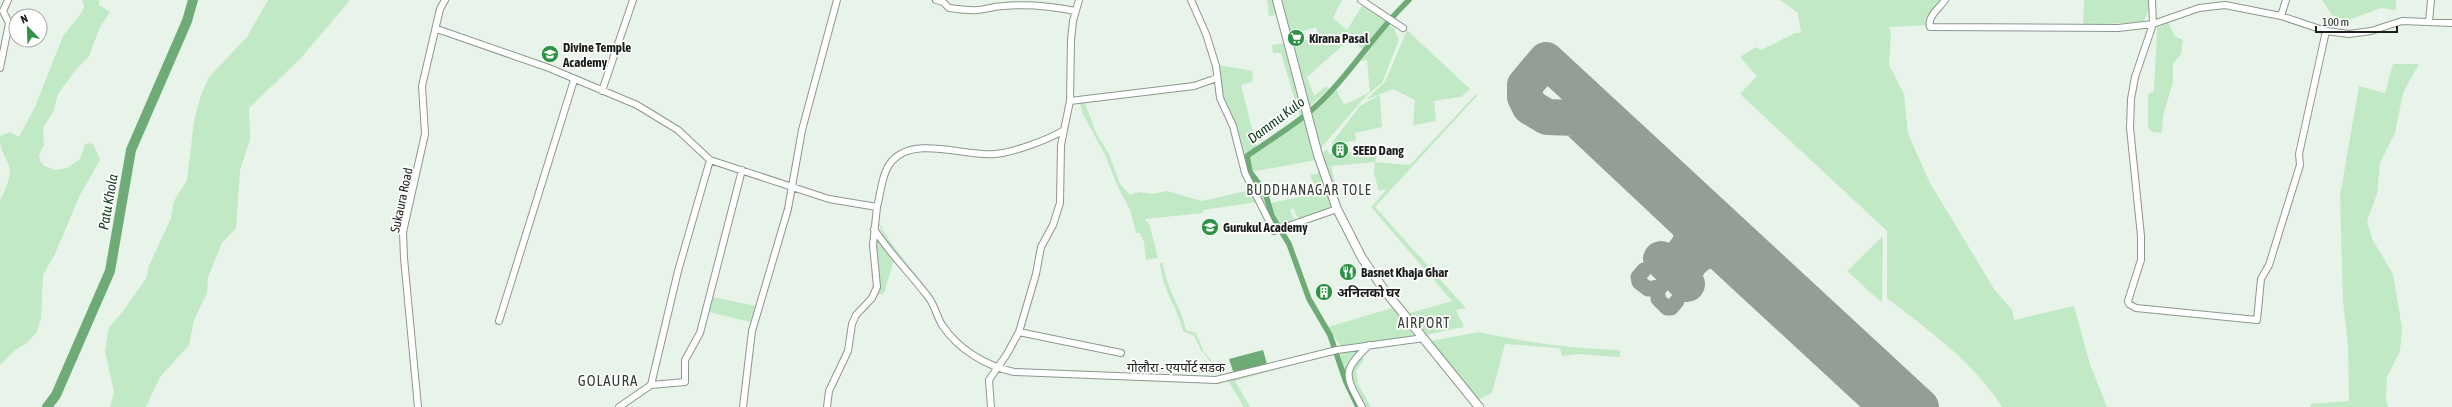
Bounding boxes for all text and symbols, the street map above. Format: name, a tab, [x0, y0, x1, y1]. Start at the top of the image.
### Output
north arrow	[8, 8, 48, 48]
scale bar	[2316, 8, 2397, 34]
text: N	[19, 12, 29, 26]
text: 100 m	[2322, 15, 2349, 29]
supermarket icon: Kirana Pasal	[1286, 28, 1306, 48]
place label: Kirana Pasal	[1309, 31, 1369, 46]
place label: Divine Temple Academy	[562, 40, 631, 70]
school or university icon: Divine Temple Academy	[540, 44, 560, 64]
water label: Dammu Kulo	[1245, 93, 1308, 146]
building icon: SEED Dang	[1330, 140, 1350, 160]
place label: SEED Dang	[1353, 143, 1404, 158]
street label: Sukaura Road	[387, 166, 416, 234]
water label: Patu Khola	[95, 172, 121, 231]
district label: BUDDHANAGAR TOLE	[1246, 182, 1372, 198]
school or university icon: Gurukul Academy	[1200, 217, 1220, 237]
place label: Gurukul Academy	[1223, 220, 1308, 235]
restaurant icon: Basnet Khaja Ghar	[1338, 262, 1358, 282]
place label: Basnet Khaja Ghar	[1361, 265, 1449, 280]
building icon: अनिलको घर	[1314, 282, 1334, 302]
place label: अनिलको घर	[1337, 285, 1400, 300]
district label: AIRPORT	[1398, 315, 1450, 331]
street label: गोलौरा - एयर्पोर्ट सडक	[1127, 360, 1226, 375]
district label: GOLAURA	[578, 372, 638, 389]

